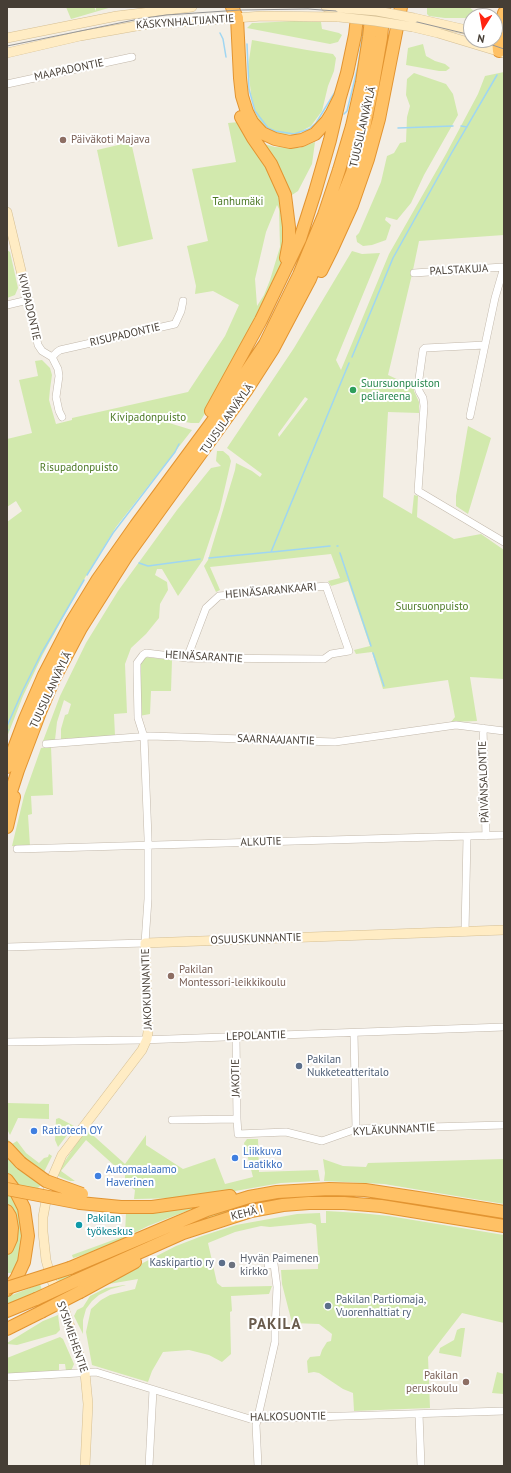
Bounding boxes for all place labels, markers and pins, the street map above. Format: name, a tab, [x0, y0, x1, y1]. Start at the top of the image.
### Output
place label: Päiväkoti Majava	[71, 133, 150, 147]
marker: Päiväkoti Majava	[58, 135, 68, 145]
place label: Suursuonpuiston peliareena	[361, 377, 440, 403]
marker: Suursuonpuiston peliareena	[348, 385, 358, 395]
place label: Pakilan Montessori-leikkikoulu	[179, 963, 286, 989]
marker: Pakilan Montessori-leikkikoulu	[166, 971, 176, 981]
place label: Pakilan Nukketeatteritalo	[307, 1053, 389, 1079]
marker: Pakilan Nukketeatteritalo	[294, 1061, 304, 1071]
place label: Ratiotech OY	[42, 1124, 103, 1138]
marker: Ratiotech OY	[29, 1126, 39, 1136]
place label: Liikkuva Laatikko	[243, 1145, 282, 1171]
marker: Liikkuva Laatikko	[230, 1153, 240, 1163]
place label: Automaalaamo Haverinen	[106, 1163, 177, 1189]
marker: Automaalaamo Haverinen	[93, 1171, 103, 1181]
place label: Pakilan työkeskus	[87, 1212, 133, 1238]
marker: Pakilan työkeskus	[74, 1220, 84, 1230]
place label: Hyvän Paimenen kirkko	[240, 1252, 319, 1278]
place label: Kaskipartio ry	[149, 1256, 214, 1270]
marker: Kaskipartio ry	[217, 1258, 227, 1268]
marker: Hyvän Paimenen kirkko	[227, 1260, 237, 1270]
place label: Pakilan Partiomaja, Vuorenhaltiat ry	[336, 1293, 426, 1319]
marker: Pakilan Partiomaja, Vuorenhaltiat ry	[323, 1301, 333, 1311]
place label: Pakilan peruskoulu	[406, 1369, 458, 1395]
marker: Pakilan peruskoulu	[461, 1377, 471, 1387]

